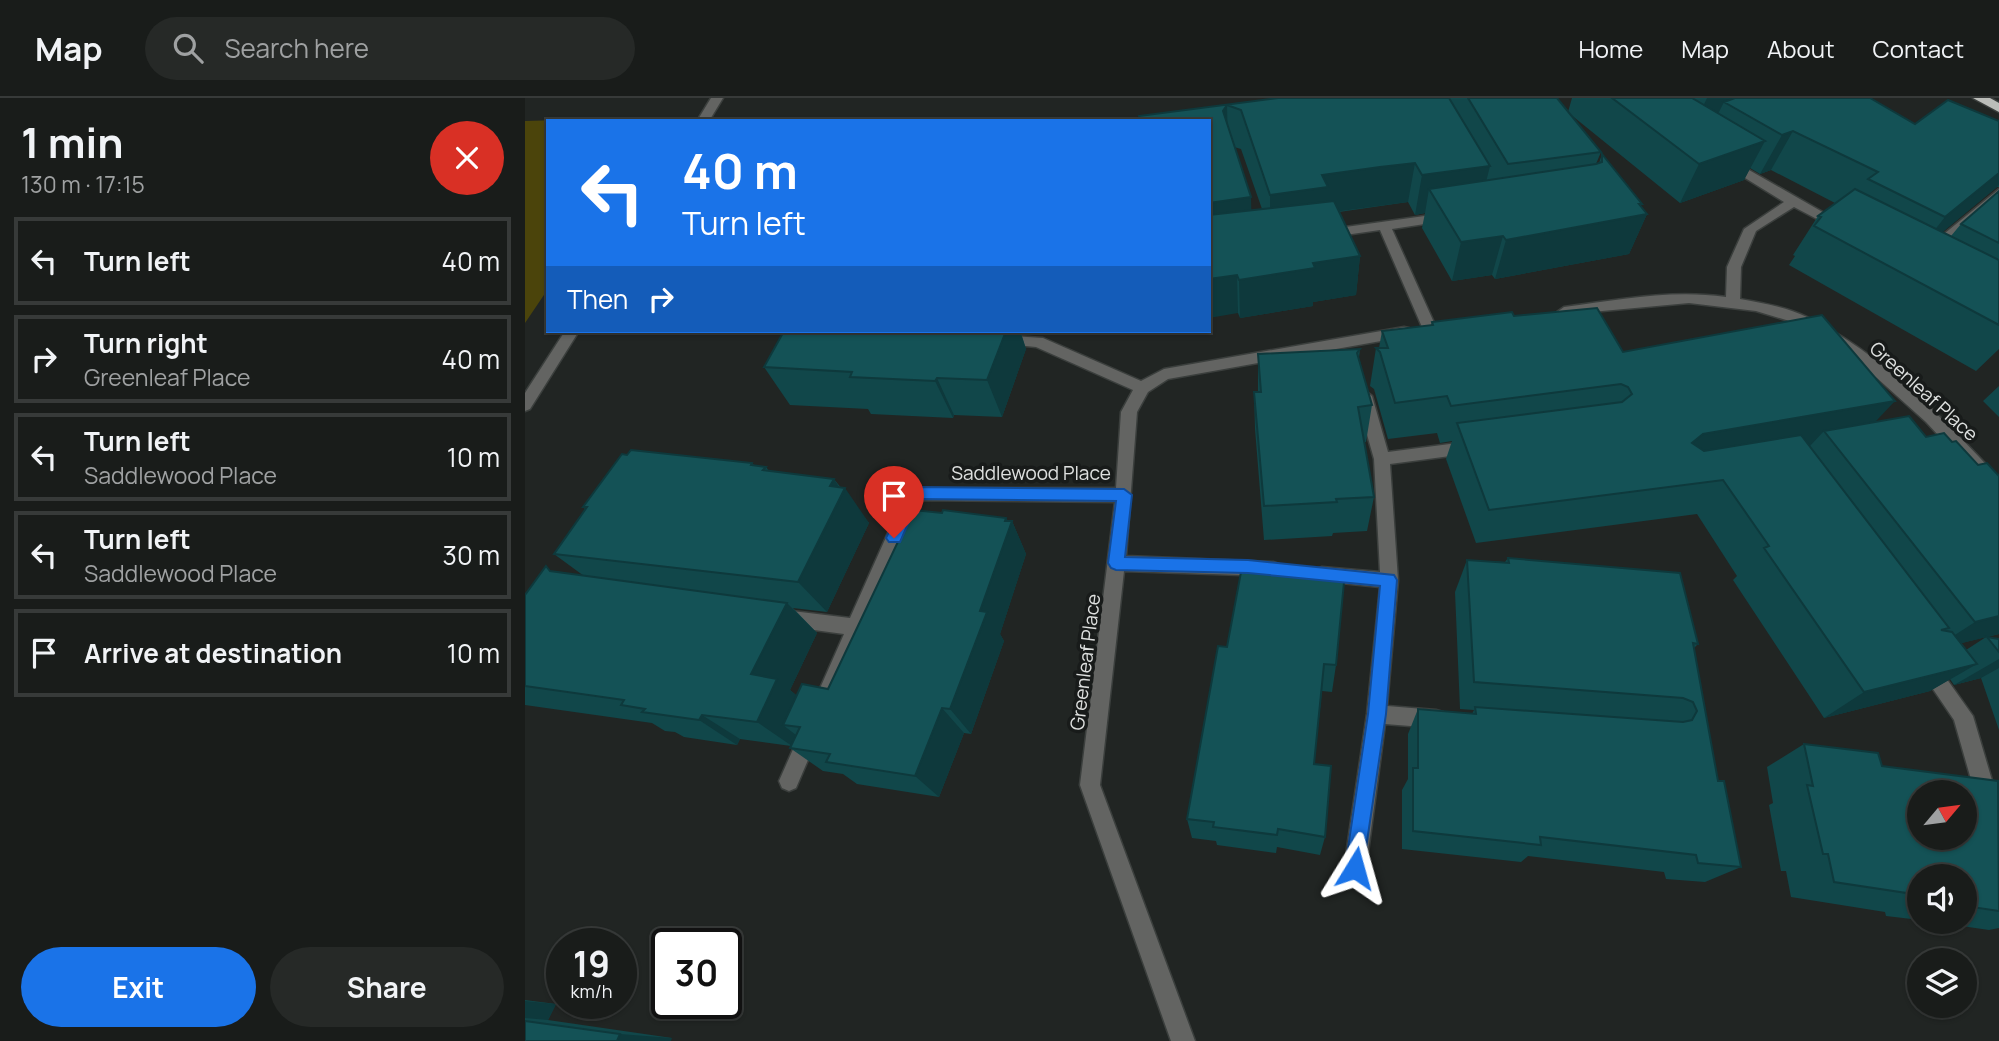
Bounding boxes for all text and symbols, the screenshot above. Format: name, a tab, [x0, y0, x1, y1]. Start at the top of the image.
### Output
search box	[145, 17, 635, 80]
text: Map	[35, 26, 103, 71]
icon: search	[169, 29, 207, 67]
text: Search here	[225, 30, 369, 66]
text: Home	[1578, 32, 1643, 65]
text: Map	[1681, 32, 1729, 65]
text: About	[1767, 32, 1835, 65]
text: Contact	[1873, 32, 1964, 65]
text: 1 min	[21, 113, 124, 171]
button: close	[430, 121, 504, 195]
text: 40 m	[682, 137, 798, 204]
icon: left	[567, 147, 658, 238]
text: 130 m · 17:15	[21, 168, 145, 200]
text: Turn left	[682, 201, 806, 245]
icon: left	[25, 242, 63, 280]
text: Turn left	[84, 243, 191, 279]
text: 40 m	[442, 243, 500, 279]
icon: right	[642, 280, 680, 318]
text: Then	[567, 281, 628, 317]
text: Turn right	[84, 325, 208, 361]
street label: Greenleaf Place	[1864, 335, 1984, 447]
icon: right	[25, 340, 63, 378]
text: 40 m	[442, 341, 500, 377]
text: Greenleaf Place	[84, 361, 250, 393]
text: Turn left	[84, 423, 191, 459]
icon: left	[25, 438, 63, 476]
text: 10 m	[447, 439, 500, 475]
text: Saddlewood Place	[84, 459, 277, 491]
street label: Saddlewood Place	[951, 460, 1111, 486]
pin	[864, 466, 924, 538]
icon: arrive	[875, 477, 913, 515]
text: Turn left	[84, 521, 191, 557]
icon: left	[25, 536, 63, 574]
text: 30 m	[443, 537, 500, 573]
text: Saddlewood Place	[84, 557, 277, 589]
street label: Greenleaf Place	[1064, 592, 1106, 732]
icon: arrive	[25, 634, 63, 672]
text: Arrive at destination	[84, 635, 342, 671]
text: 10 m	[447, 635, 500, 671]
north arrow	[1907, 780, 1977, 850]
map controls	[1907, 780, 1977, 1018]
position arrow	[1318, 831, 1392, 905]
button: sound	[1907, 864, 1977, 934]
speed limit sign: 30	[651, 928, 742, 1019]
text: 19	[573, 940, 610, 988]
button: Exit	[21, 947, 256, 1027]
button: Share	[270, 947, 504, 1027]
button: layers	[1907, 948, 1977, 1018]
text: km/h	[571, 979, 612, 1003]

